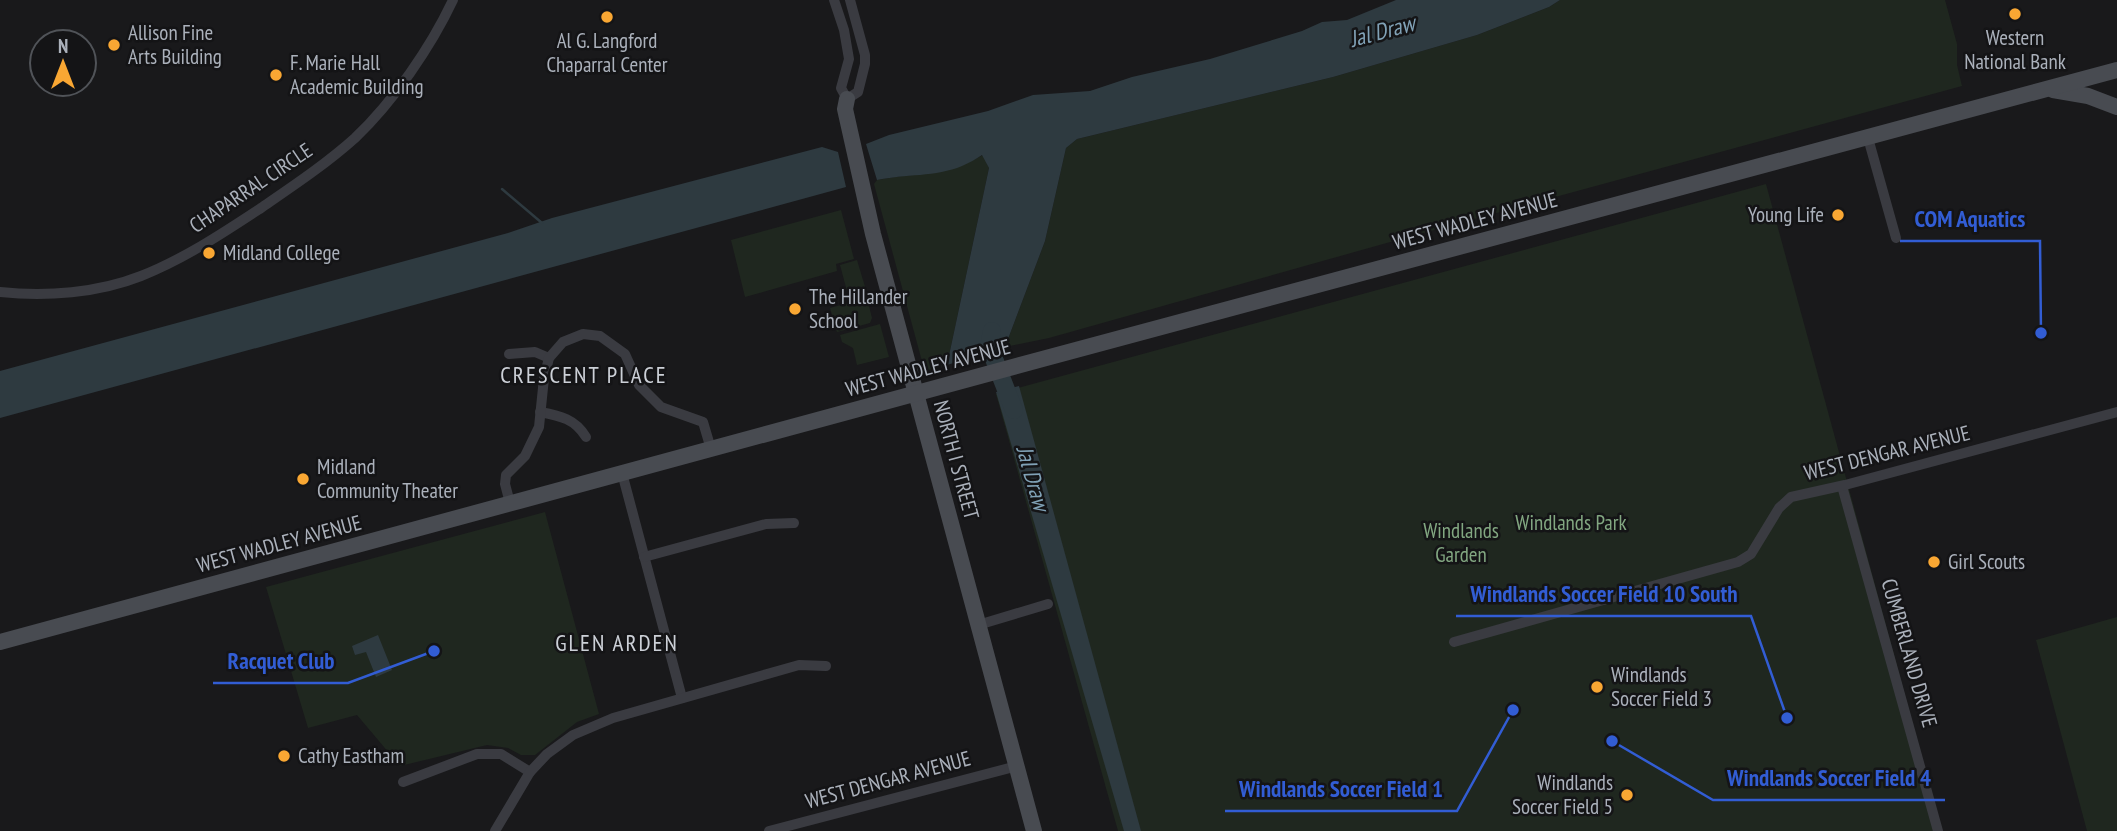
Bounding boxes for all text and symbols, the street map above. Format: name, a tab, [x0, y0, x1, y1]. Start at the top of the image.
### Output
marker: Western National Bank	[2007, 6, 2023, 22]
water label: Jal Draw	[1345, 7, 1421, 53]
marker: Al G. Langford Chaparral Center	[599, 9, 615, 25]
place label: Allison Fine Arts Building	[128, 19, 222, 70]
place label: Western National Bank	[1964, 24, 2066, 75]
place label: Al G. Langford Chaparral Center	[546, 27, 668, 78]
north arrow	[28, 28, 98, 98]
text: N	[58, 34, 68, 58]
marker: Allison Fine Arts Building	[106, 37, 122, 53]
place label: F. Marie Hall Academic Building	[290, 49, 424, 100]
marker: F. Marie Hall Academic Building	[268, 67, 284, 83]
street label: CHAPARRAL CIRCLE	[184, 137, 317, 239]
street label: WEST WADLEY AVENUE	[1390, 186, 1560, 255]
callout: COM Aquatics	[1900, 197, 2040, 241]
place label: Young Life	[1748, 201, 1824, 228]
text: COM Aquatics	[1915, 204, 2025, 233]
marker: Young Life	[1830, 207, 1846, 223]
place label: Midland College	[223, 239, 340, 266]
marker: Midland College	[201, 245, 217, 261]
place label: The Hillander School	[809, 283, 908, 334]
marker: The Hillander School	[787, 301, 803, 317]
street label: WEST WADLEY AVENUE	[843, 333, 1013, 402]
district label: CRESCENT PLACE	[500, 360, 668, 389]
street label: NORTH I STREET	[928, 397, 985, 523]
street label: WEST DENGAR AVENUE	[1801, 419, 1973, 486]
water label: Jal Draw	[1010, 441, 1057, 517]
place label: Midland Community Theater	[317, 453, 458, 504]
marker: Midland Community Theater	[295, 471, 311, 487]
street label: WEST WADLEY AVENUE	[194, 509, 364, 578]
park label: Windlands Park	[1515, 509, 1627, 536]
park label: Windlands Garden	[1423, 517, 1499, 568]
place label: Girl Scouts	[1948, 548, 2025, 575]
marker: Girl Scouts	[1926, 554, 1942, 570]
callout: Windlands Soccer Field 10 South	[1456, 572, 1751, 616]
street label: CUMBERLAND DRIVE	[1875, 576, 1944, 730]
text: Windlands Soccer Field 10 South	[1469, 579, 1738, 608]
district label: GLEN ARDEN	[555, 628, 679, 657]
callout: Racquet Club	[213, 639, 348, 683]
text: Racquet Club	[228, 646, 334, 675]
place label: Windlands Soccer Field 3	[1611, 661, 1712, 712]
marker: Windlands Soccer Field 3	[1589, 679, 1605, 695]
place label: Cathy Eastham	[298, 742, 404, 769]
street label: WEST DENGAR AVENUE	[802, 744, 973, 815]
marker: Cathy Eastham	[276, 748, 292, 764]
callout: Windlands Soccer Field 4	[1713, 756, 1945, 800]
text: Windlands Soccer Field 4	[1726, 763, 1931, 792]
callout: Windlands Soccer Field 1	[1225, 767, 1457, 811]
place label: Windlands Soccer Field 5	[1512, 769, 1613, 820]
text: Windlands Soccer Field 1	[1238, 774, 1443, 803]
marker: Windlands Soccer Field 5	[1619, 787, 1635, 803]

